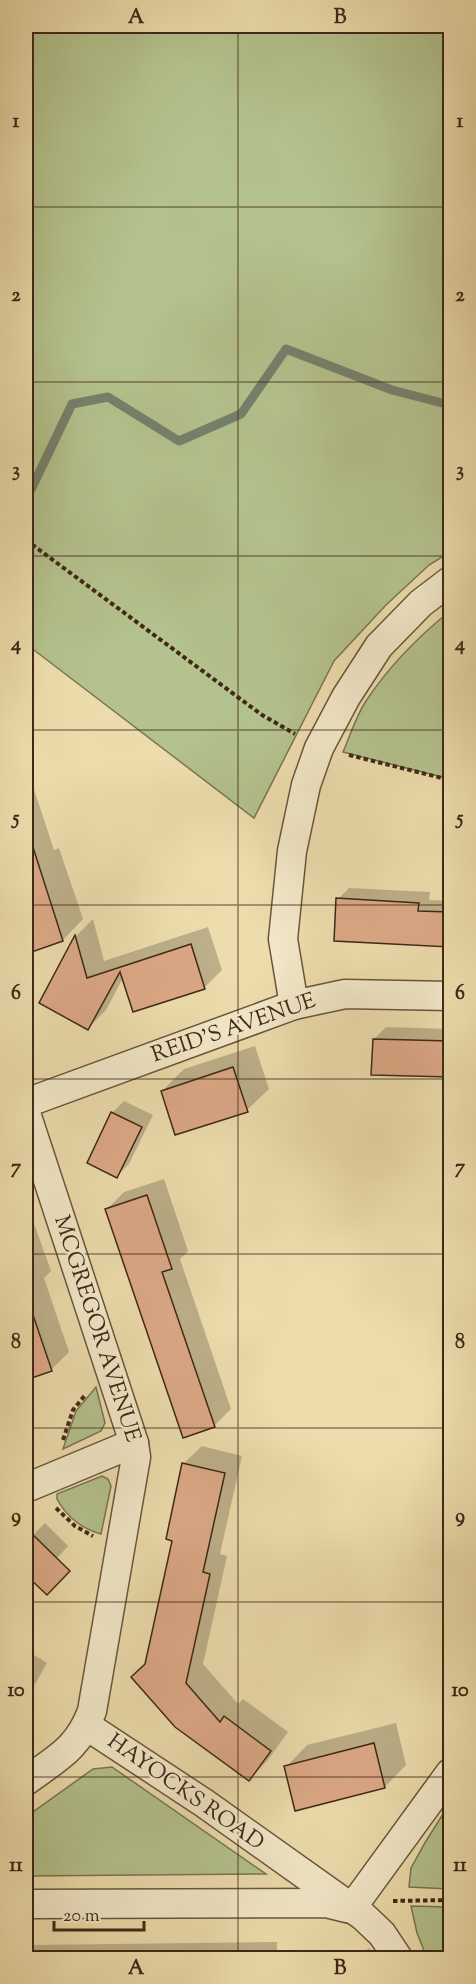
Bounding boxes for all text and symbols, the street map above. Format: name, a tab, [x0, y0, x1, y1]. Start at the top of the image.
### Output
text: A	[128, 4, 145, 33]
text: B	[334, 4, 347, 33]
text: 1	[13, 108, 20, 137]
text: 1	[457, 108, 464, 137]
text: 2	[11, 282, 21, 311]
text: 2	[455, 282, 465, 311]
text: 3	[12, 457, 20, 486]
text: 3	[456, 457, 464, 486]
text: 4	[10, 631, 21, 660]
text: 4	[454, 631, 465, 660]
text: 5	[11, 805, 20, 834]
text: 5	[455, 805, 464, 834]
text: 6	[11, 980, 21, 1009]
text: 6	[455, 980, 465, 1009]
street label: REID'S AVENUE	[148, 986, 320, 1072]
text: 7	[11, 1154, 22, 1183]
text: 7	[455, 1154, 466, 1183]
street label: MCGREGOR AVENUE	[44, 1212, 148, 1446]
text: 8	[11, 1329, 21, 1358]
text: 8	[455, 1329, 465, 1358]
text: 9	[11, 1503, 21, 1532]
text: 9	[455, 1503, 465, 1532]
text: 10	[7, 1677, 25, 1706]
text: 10	[451, 1677, 469, 1706]
street label: HAYOCKS ROAD	[100, 1727, 270, 1859]
text: 11	[9, 1852, 23, 1881]
text: 11	[453, 1852, 467, 1881]
scale bar	[54, 1894, 144, 1932]
text: 20 m	[63, 1904, 100, 1930]
text: A	[128, 1955, 145, 1984]
text: B	[334, 1955, 347, 1984]

